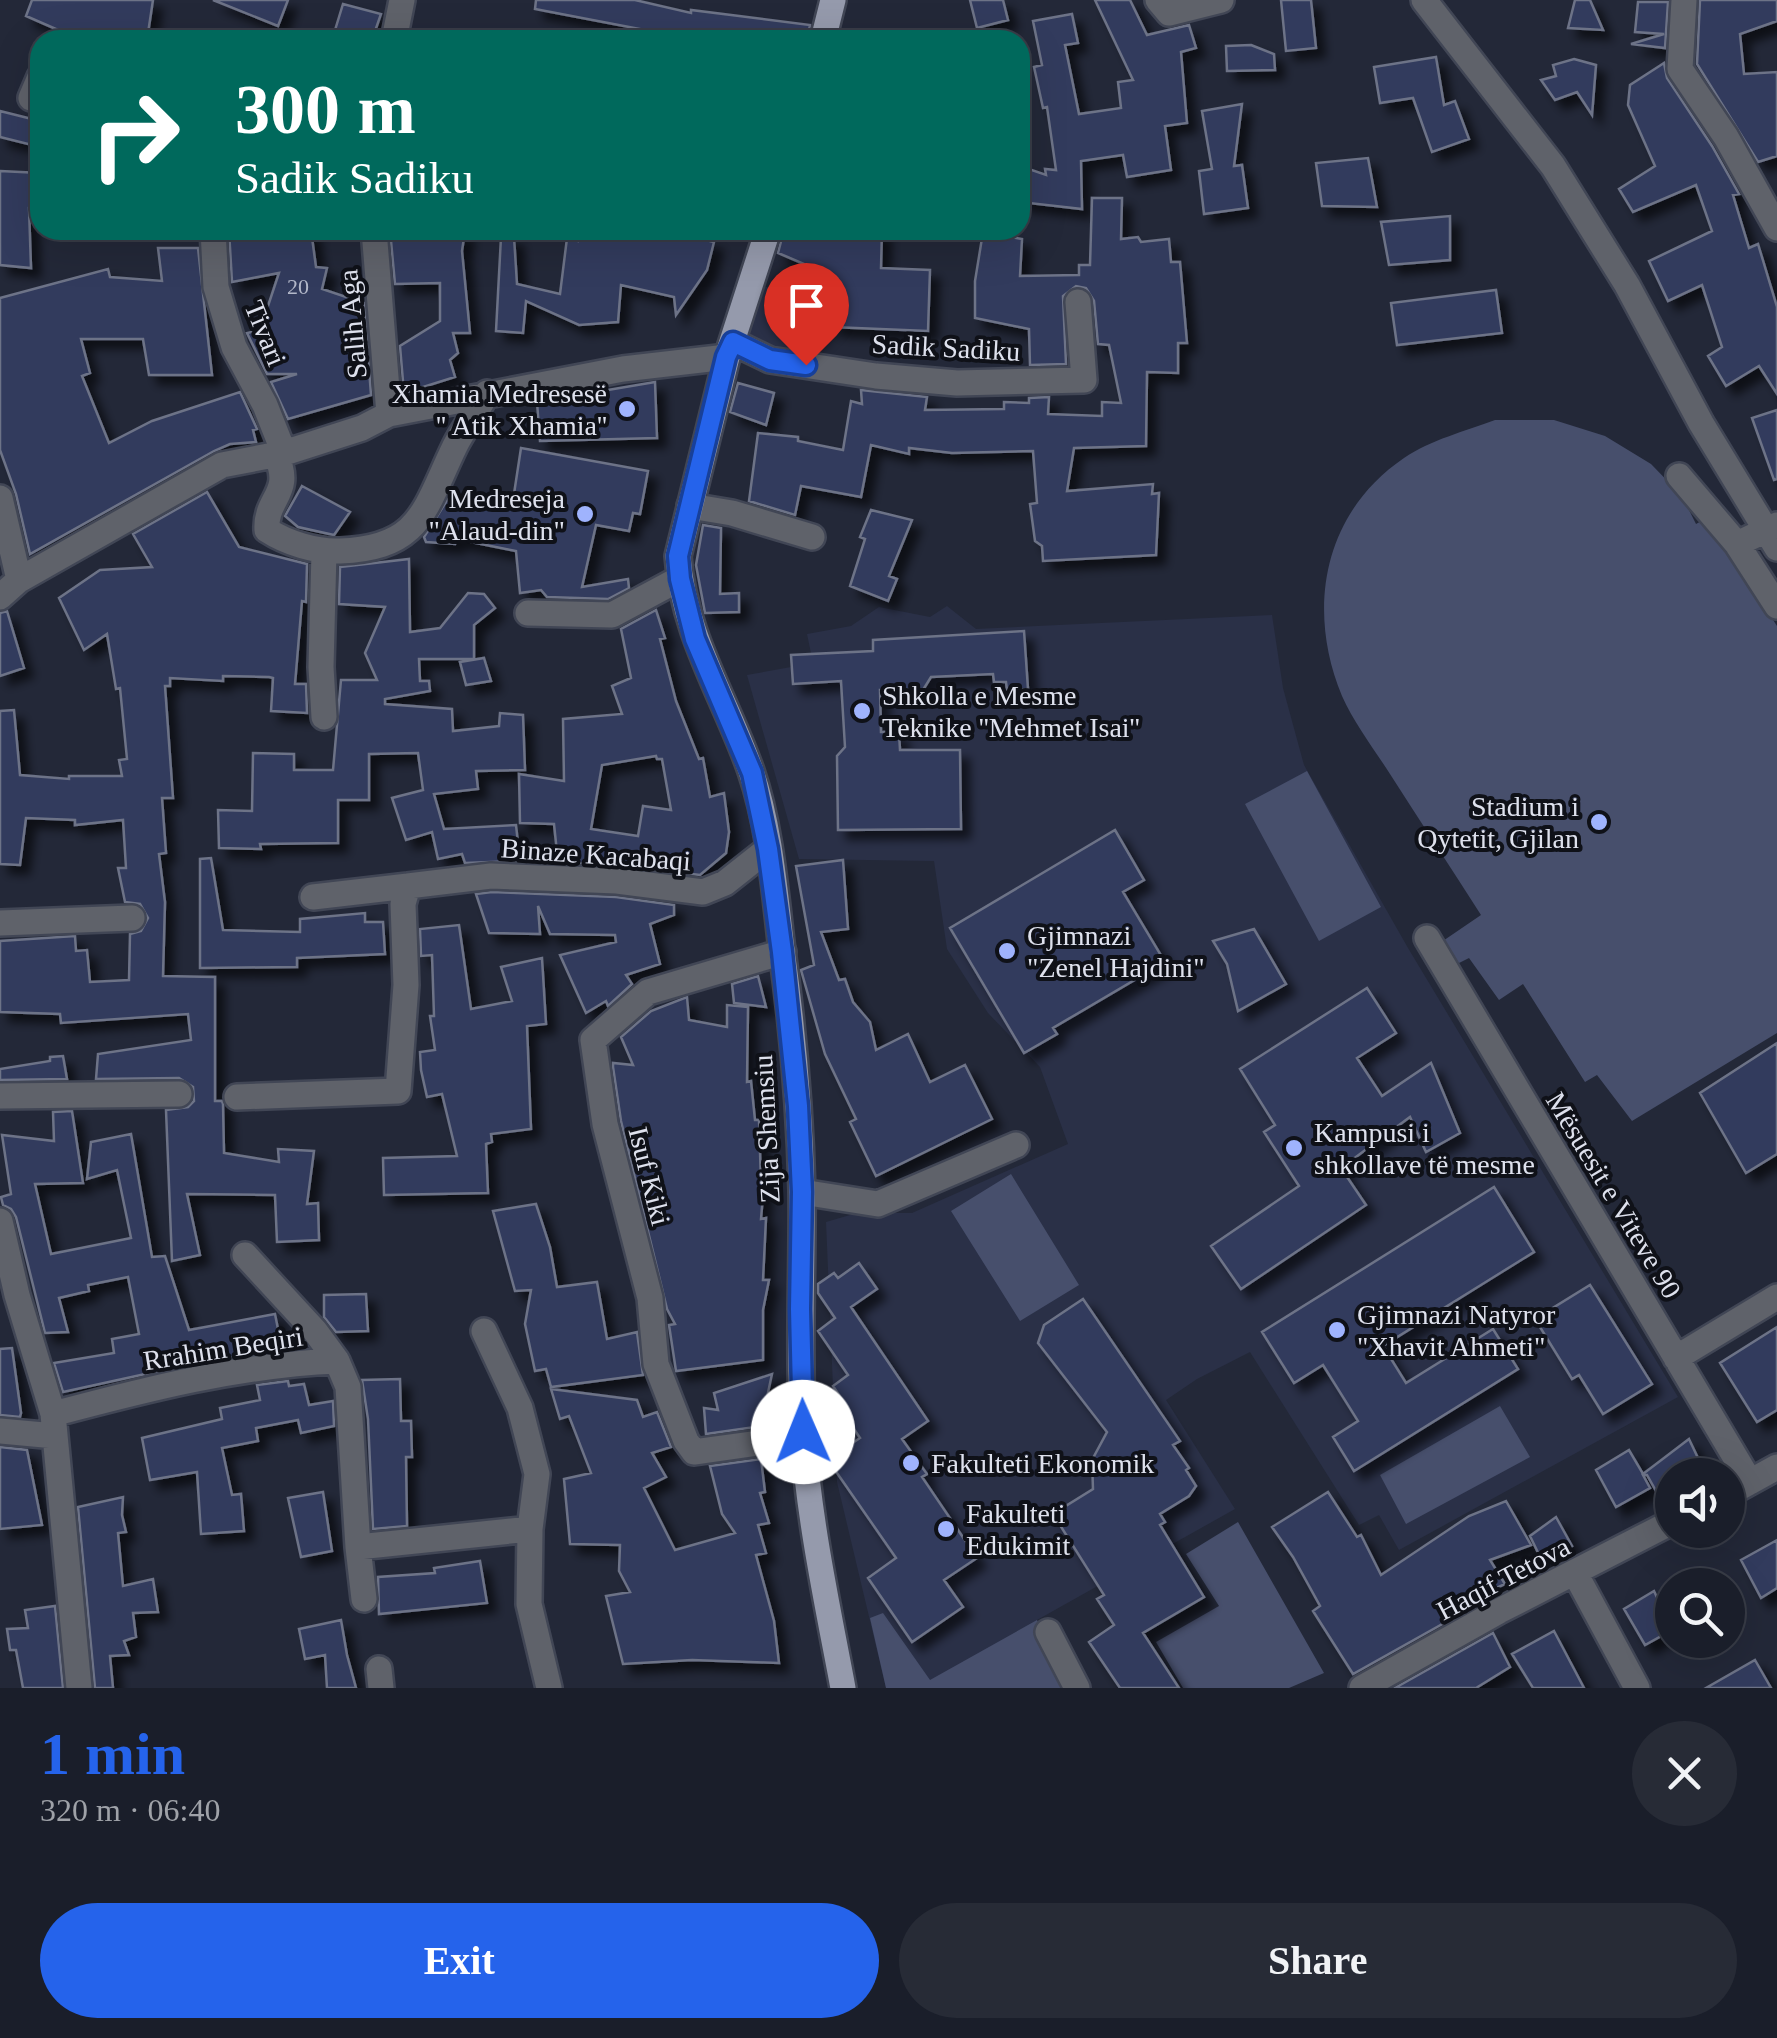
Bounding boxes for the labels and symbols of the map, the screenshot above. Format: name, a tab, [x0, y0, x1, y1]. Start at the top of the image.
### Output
pin	[764, 263, 849, 366]
street label: Salih Aga	[332, 267, 373, 380]
house number: 20	[287, 274, 309, 299]
street label: Tivari	[239, 296, 293, 370]
street label: Sadik Sadiku	[871, 328, 1021, 367]
place label: Xhamia Medresesë '' Atik Xhamia''	[392, 378, 607, 441]
marker: Xhamia Medresesë '' Atik Xhamia''	[616, 398, 638, 420]
place label: Medreseja "Alaud-din"	[429, 483, 566, 546]
marker: Medreseja "Alaud-din"	[574, 503, 596, 525]
place label: Shkolla e Mesme Teknike ''Mehmet Isai''	[882, 680, 1140, 743]
marker: Shkolla e Mesme Teknike ''Mehmet Isai''	[851, 700, 873, 722]
place label: Stadium i Qytetit, Gjilan	[1417, 791, 1579, 854]
marker: Stadium i Qytetit, Gjilan	[1588, 811, 1610, 833]
street label: Binaze Kacabaqi	[500, 832, 692, 877]
place label: Gjimnazi "Zenel Hajdini"	[1027, 920, 1205, 983]
marker: Gjimnazi "Zenel Hajdini"	[996, 940, 1018, 962]
street label: Zija Shemsiu	[747, 1054, 786, 1204]
street label: Mësuesit e Viteve 90	[1540, 1087, 1687, 1304]
place label: Kampusi i shkollave të mesme	[1314, 1117, 1535, 1180]
street label: Isuf Kiki	[622, 1124, 677, 1229]
marker: Kampusi i shkollave të mesme	[1283, 1137, 1305, 1159]
place label: Gjimnazi Natyror "Xhavit Ahmeti"	[1357, 1299, 1556, 1362]
marker: Gjimnazi Natyror "Xhavit Ahmeti"	[1326, 1319, 1348, 1341]
street label: Rrahim Beqiri	[141, 1321, 305, 1376]
position arrow	[751, 1380, 855, 1484]
place label: Fakulteti Ekonomik	[931, 1448, 1154, 1479]
marker: Fakulteti Ekonomik	[900, 1452, 922, 1474]
place label: Fakulteti Edukimit	[966, 1498, 1070, 1561]
marker: Fakulteti Edukimit	[935, 1518, 957, 1540]
street label: Haqif Tetova	[1431, 1530, 1575, 1626]

